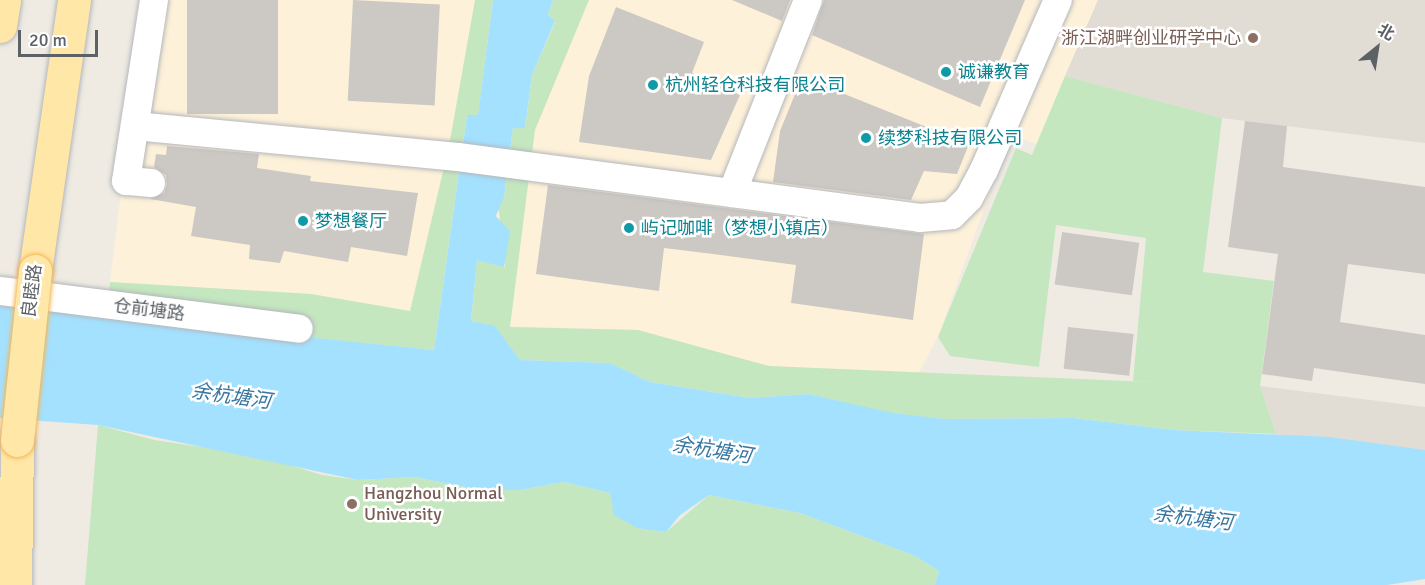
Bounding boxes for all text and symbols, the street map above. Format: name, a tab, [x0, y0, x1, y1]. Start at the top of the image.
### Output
scale bar	[21, 18, 100, 56]
north arrow	[1347, 18, 1407, 78]
text: 北	[1374, 20, 1398, 45]
place label: 浙江湖畔创业研学中心	[1061, 27, 1241, 49]
text: 20 m	[29, 29, 67, 51]
marker: 浙江湖畔创业研学中心	[1246, 31, 1260, 45]
place label: 诚谦教育	[958, 61, 1030, 83]
marker: 诚谦教育	[939, 65, 953, 79]
place label: 杭州轻仓科技有限公司	[665, 74, 845, 96]
marker: 杭州轻仓科技有限公司	[646, 78, 660, 92]
place label: 续梦科技有限公司	[878, 127, 1022, 149]
marker: 续梦科技有限公司	[859, 131, 873, 145]
place label: 梦想餐厅	[315, 210, 387, 232]
marker: 梦想餐厅	[296, 214, 310, 228]
place label: 屿记咖啡（梦想小镇店）	[641, 217, 839, 239]
marker: 屿记咖啡（梦想小镇店）	[622, 221, 636, 235]
street label: 良睦路	[18, 263, 46, 319]
street label: 仓前塘路	[112, 295, 186, 325]
water label: 余杭塘河	[190, 379, 272, 413]
water label: 余杭塘河	[671, 432, 753, 468]
place label: Hangzhou Normal University	[364, 483, 503, 526]
marker: Hangzhou Normal University	[345, 497, 359, 511]
water label: 余杭塘河	[1152, 501, 1234, 535]

